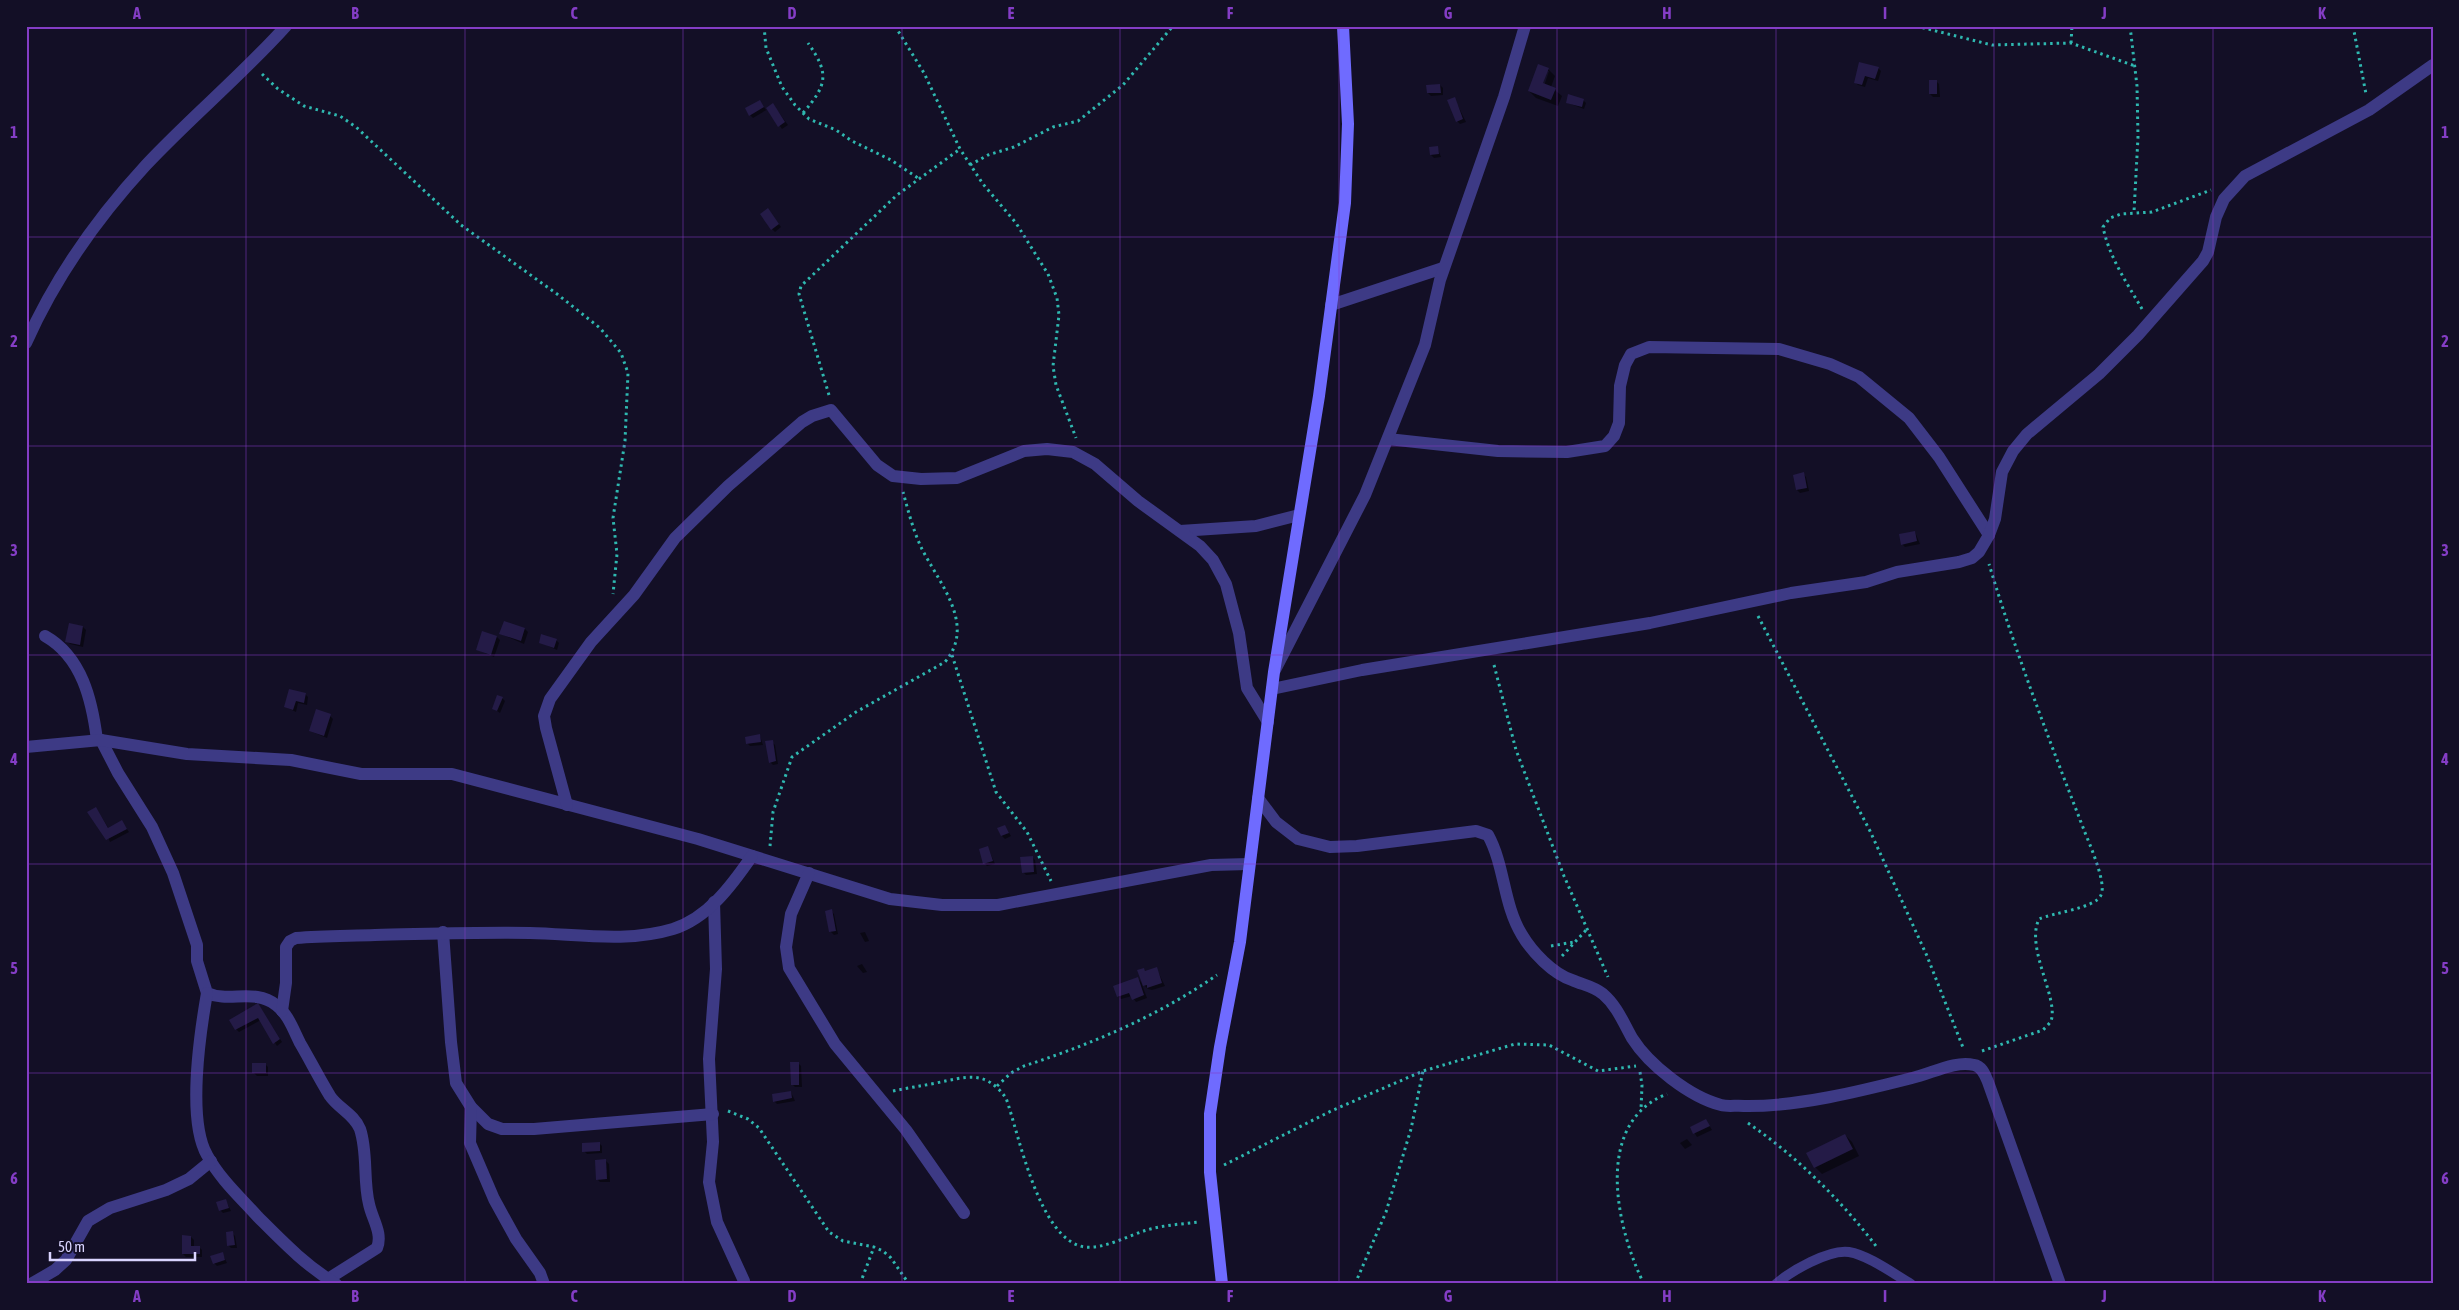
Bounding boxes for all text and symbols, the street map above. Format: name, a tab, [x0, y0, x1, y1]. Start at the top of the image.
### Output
text: A	[132, 4, 141, 22]
text: B	[351, 4, 359, 22]
text: C	[570, 4, 578, 22]
text: D	[788, 4, 797, 22]
text: E	[1008, 4, 1015, 22]
text: F	[1227, 4, 1234, 22]
text: G	[1444, 4, 1453, 22]
text: H	[1662, 4, 1672, 22]
text: I	[1883, 4, 1887, 22]
text: J	[2100, 4, 2107, 22]
text: K	[2318, 4, 2326, 22]
text: 1	[10, 123, 18, 141]
text: 1	[2441, 123, 2449, 141]
text: 2	[10, 332, 18, 350]
text: 2	[2441, 332, 2449, 350]
text: 3	[10, 541, 18, 559]
text: 3	[2441, 541, 2449, 559]
text: 4	[9, 750, 18, 768]
text: 4	[2440, 750, 2449, 768]
text: 5	[10, 959, 18, 977]
text: 5	[2441, 959, 2449, 977]
text: 6	[10, 1169, 18, 1187]
text: 6	[2441, 1169, 2449, 1187]
scale bar	[50, 1230, 195, 1262]
text: 50 m	[58, 1238, 85, 1255]
text: A	[132, 1287, 141, 1305]
text: B	[351, 1287, 359, 1305]
text: C	[570, 1287, 578, 1305]
text: D	[788, 1287, 797, 1305]
text: E	[1008, 1287, 1015, 1305]
text: F	[1227, 1287, 1234, 1305]
text: G	[1444, 1287, 1453, 1305]
text: H	[1662, 1287, 1672, 1305]
text: I	[1883, 1287, 1887, 1305]
text: J	[2100, 1287, 2107, 1305]
text: K	[2318, 1287, 2326, 1305]

